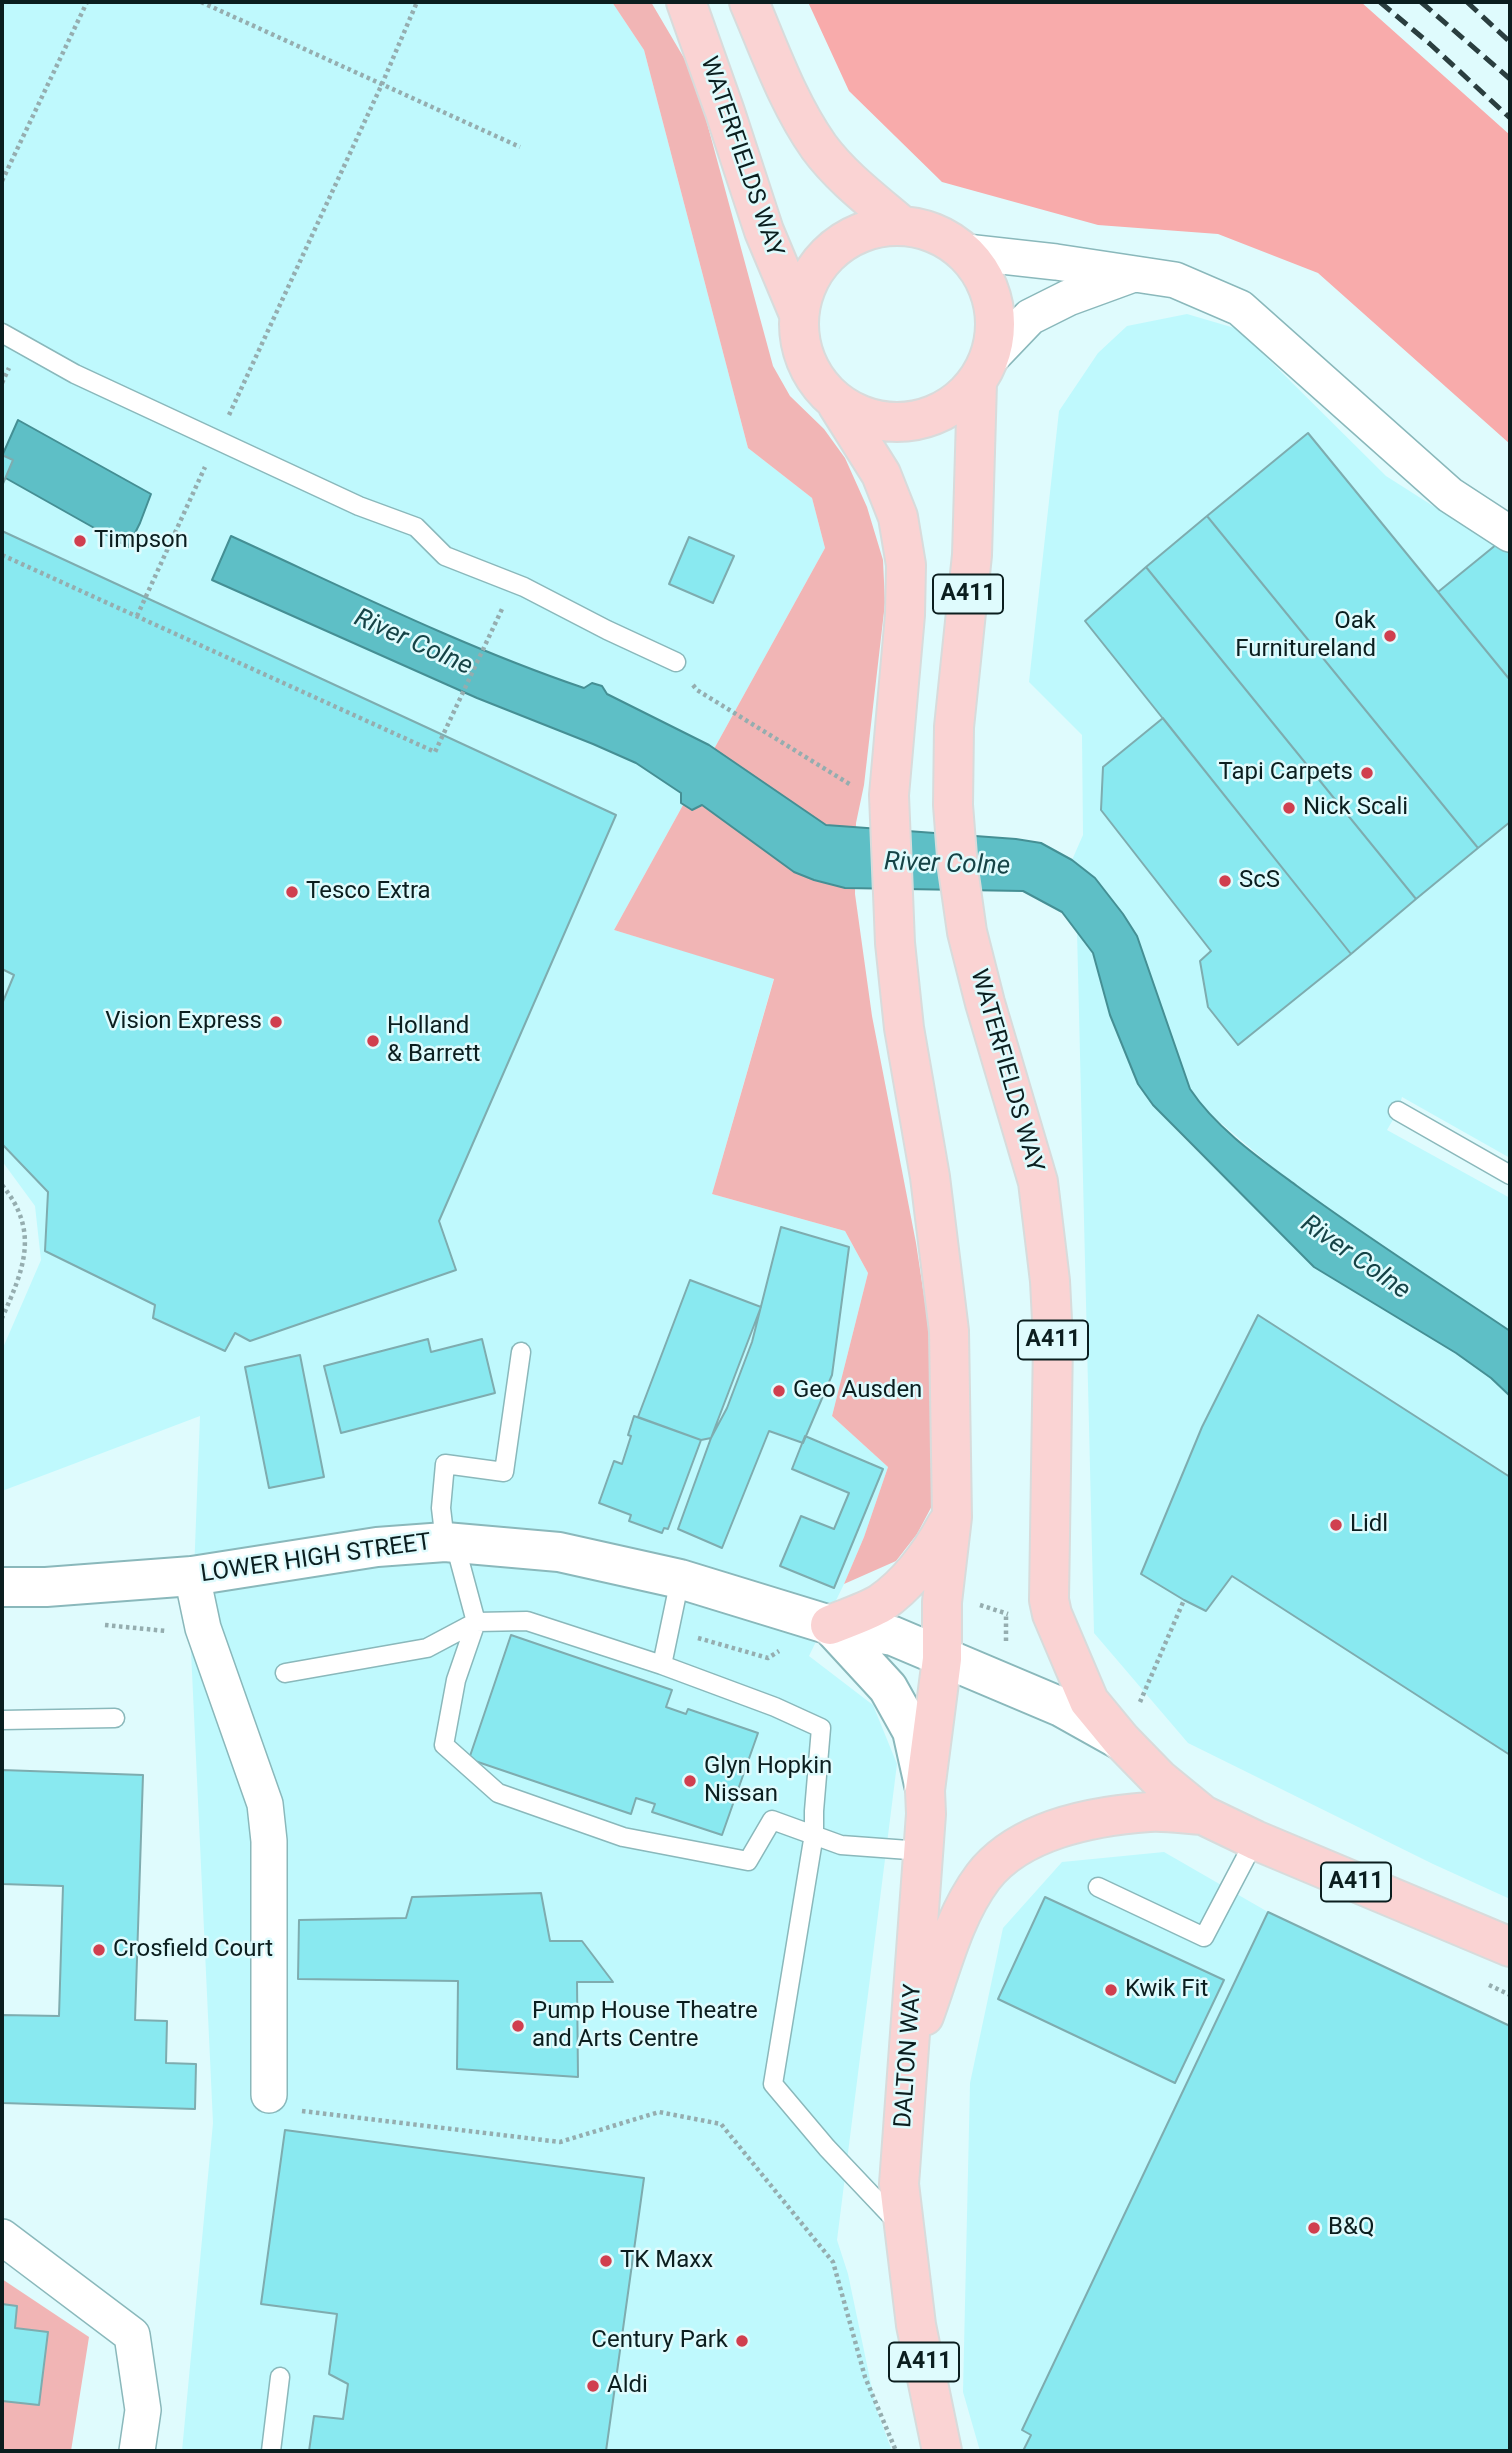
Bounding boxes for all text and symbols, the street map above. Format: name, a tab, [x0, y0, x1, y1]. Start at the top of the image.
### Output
street label: WATERFIELDS WAY	[693, 53, 789, 261]
place label: Timpson	[94, 527, 188, 555]
marker: Timpson	[72, 533, 88, 549]
road number: A411	[933, 574, 1003, 614]
water label: River Colne	[349, 603, 477, 683]
place label: Oak Furnitureland	[1235, 608, 1376, 664]
marker: Oak Furnitureland	[1382, 628, 1398, 644]
place label: Tapi Carpets	[1218, 759, 1353, 787]
marker: Tapi Carpets	[1359, 765, 1375, 781]
place label: Nick Scali	[1303, 794, 1408, 822]
marker: Nick Scali	[1281, 800, 1297, 816]
water label: River Colne	[883, 847, 1011, 883]
place label: ScS	[1239, 867, 1280, 895]
marker: ScS	[1217, 873, 1233, 889]
place label: Tesco Extra	[306, 878, 431, 906]
marker: Tesco Extra	[284, 884, 300, 900]
street label: WATERFIELDS WAY	[963, 966, 1049, 1176]
place label: Vision Express	[105, 1008, 262, 1036]
place label: Holland & Barrett	[387, 1013, 480, 1069]
marker: Vision Express	[268, 1014, 284, 1030]
marker: Holland & Barrett	[365, 1033, 381, 1049]
water label: River Colne	[1294, 1209, 1416, 1307]
road number: A411	[1018, 1320, 1088, 1359]
place label: Geo Ausden	[793, 1377, 922, 1405]
marker: Geo Ausden	[771, 1383, 787, 1399]
place label: Lidl	[1350, 1511, 1388, 1539]
marker: Lidl	[1328, 1517, 1344, 1533]
street label: LOWER HIGH STREET	[199, 1529, 433, 1589]
place label: Glyn Hopkin Nissan	[704, 1753, 832, 1809]
marker: Glyn Hopkin Nissan	[682, 1773, 698, 1789]
road number: A411	[1321, 1862, 1391, 1901]
place label: Crosfield Court	[113, 1936, 273, 1964]
marker: Crosfield Court	[91, 1942, 107, 1958]
place label: Kwik Fit	[1125, 1976, 1208, 2004]
marker: Kwik Fit	[1103, 1982, 1119, 1998]
street label: DALTON WAY	[890, 1983, 928, 2129]
place label: Pump House Theatre and Arts Centre	[532, 1998, 758, 2054]
marker: Pump House Theatre and Arts Centre	[510, 2018, 526, 2034]
place label: B&Q	[1328, 2214, 1374, 2242]
marker: B&Q	[1306, 2220, 1322, 2236]
place label: TK Maxx	[620, 2247, 713, 2275]
marker: TK Maxx	[598, 2253, 614, 2269]
place label: Century Park	[591, 2327, 728, 2355]
marker: Century Park	[734, 2333, 750, 2349]
road number: A411	[889, 2342, 959, 2382]
place label: Aldi	[607, 2372, 648, 2400]
marker: Aldi	[585, 2378, 601, 2394]

